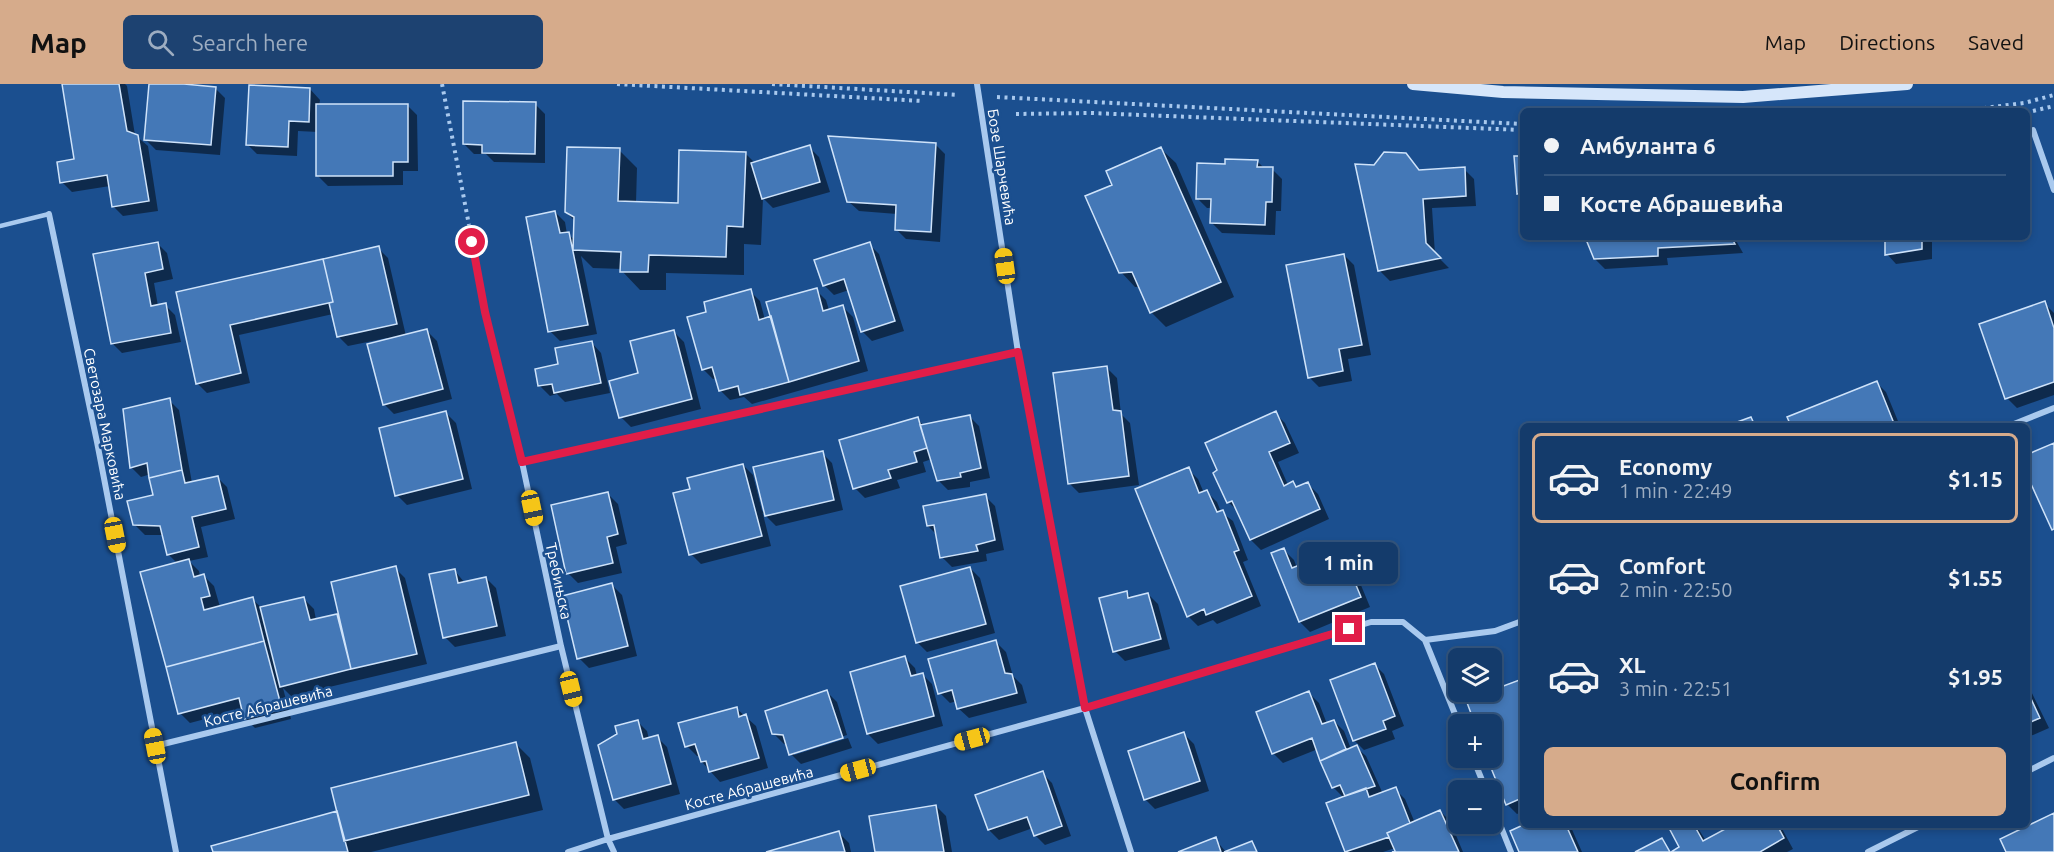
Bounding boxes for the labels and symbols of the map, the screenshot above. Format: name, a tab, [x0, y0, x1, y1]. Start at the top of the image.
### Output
street label: Бозе Шарчевића	[984, 108, 1020, 226]
route start	[458, 228, 485, 255]
car	[994, 247, 1016, 285]
street label: Светозара Марковића	[81, 346, 129, 502]
car	[519, 489, 545, 527]
car	[103, 516, 127, 554]
street label: Требињска	[543, 541, 575, 621]
callout: 1 min	[1300, 542, 1398, 584]
route end	[1335, 615, 1362, 642]
car	[558, 669, 584, 709]
street label: Косте Абрашевића	[202, 682, 334, 730]
car	[952, 726, 992, 752]
car	[143, 727, 167, 765]
car	[838, 757, 878, 783]
street label: Косте Абрашевића	[683, 763, 815, 813]

